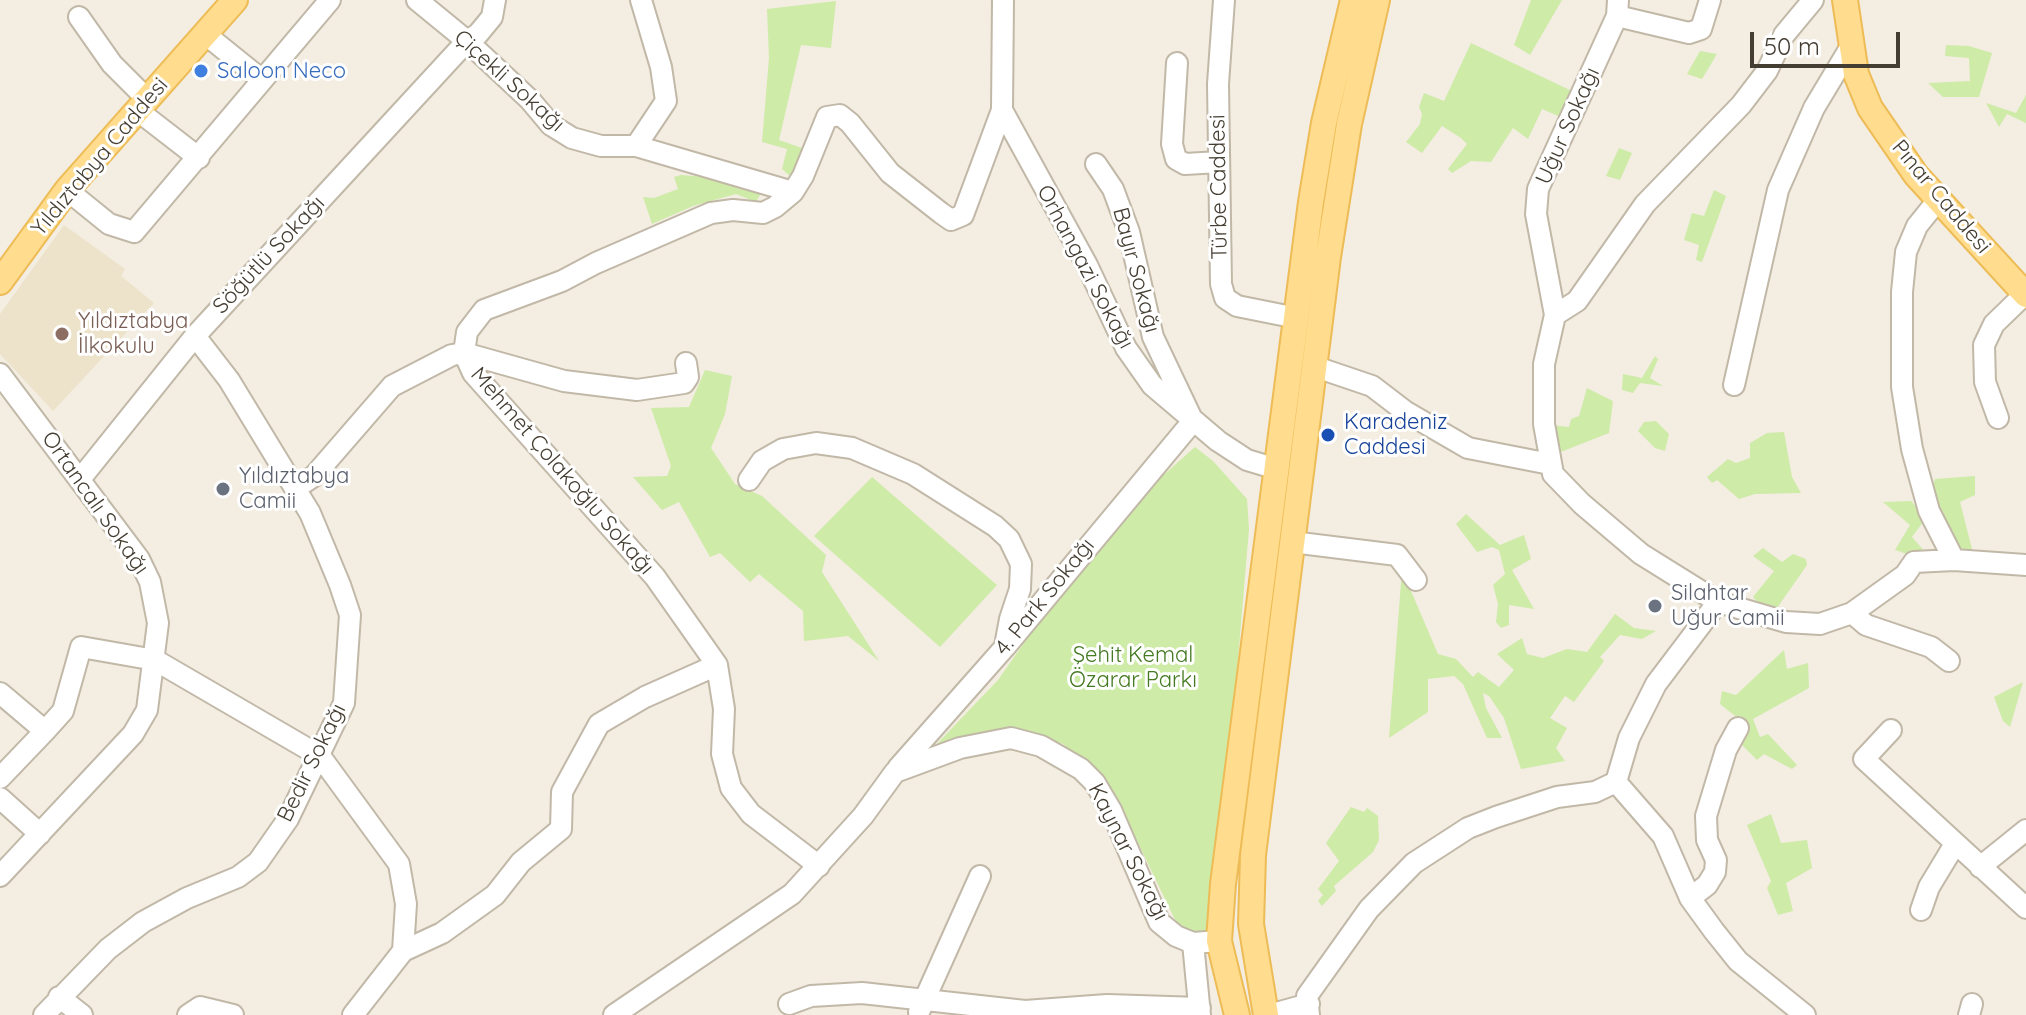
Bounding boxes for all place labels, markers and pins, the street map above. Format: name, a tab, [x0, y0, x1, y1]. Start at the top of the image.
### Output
place label: Saloon Neco	[217, 58, 346, 84]
marker: Saloon Neco	[192, 62, 210, 80]
place label: Yıldıztabya İlkokulu	[78, 308, 188, 360]
marker: Yıldıztabya İlkokulu	[53, 325, 71, 343]
place label: Karadeniz Caddesi	[1344, 409, 1447, 460]
marker: Karadeniz Caddesi	[1319, 426, 1337, 444]
place label: Yıldıztabya Camii	[239, 463, 349, 514]
marker: Yıldıztabya Camii	[214, 480, 232, 498]
place label: Silahtar Uğur Camii	[1671, 580, 1785, 632]
marker: Silahtar Uğur Camii	[1646, 597, 1664, 615]

